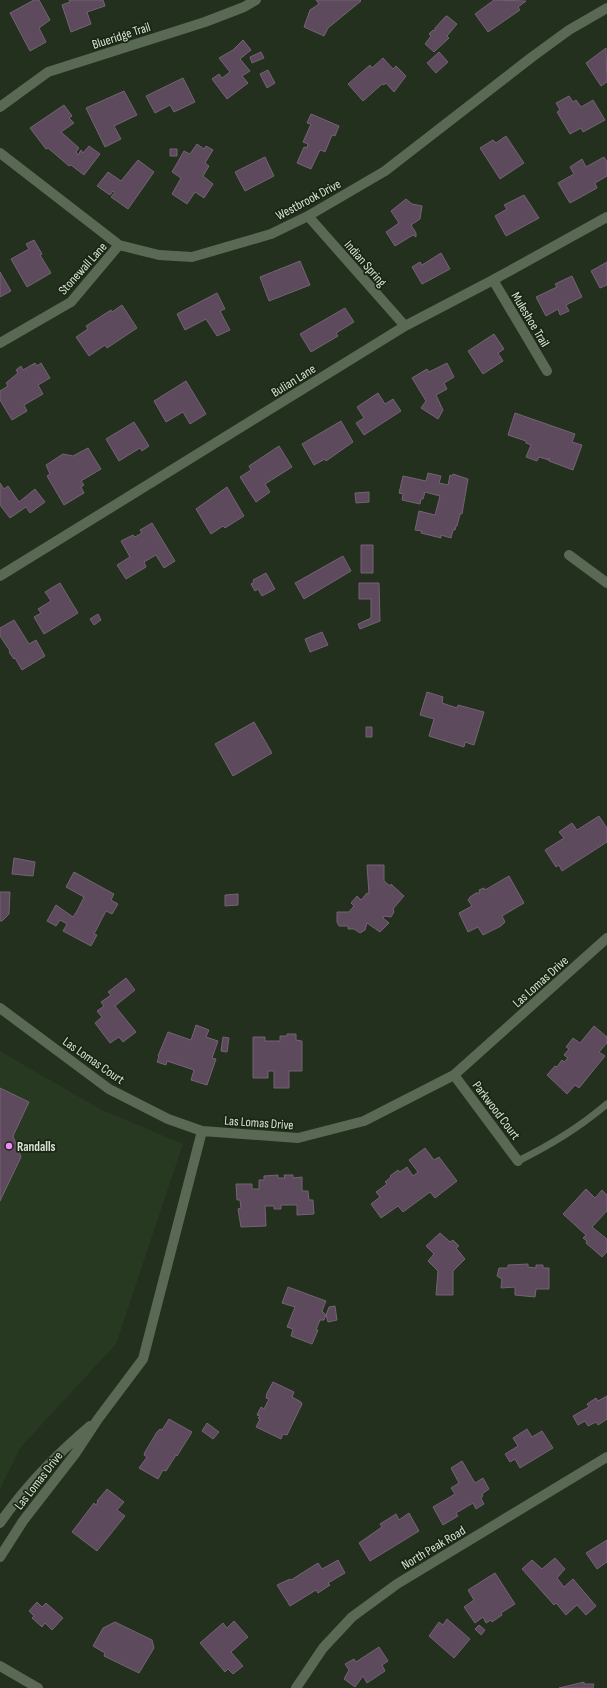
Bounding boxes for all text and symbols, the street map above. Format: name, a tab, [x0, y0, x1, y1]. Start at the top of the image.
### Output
street label: Blueridge Trail	[90, 19, 153, 53]
street label: Westbrook Drive	[273, 176, 344, 224]
street label: Indian Spring	[341, 237, 390, 290]
street label: Stonewall Lane	[55, 239, 111, 298]
street label: Muleshoe Trail	[507, 289, 553, 350]
street label: Bulian Lane	[268, 361, 319, 401]
street label: Las Lomas Drive	[510, 953, 572, 1011]
street label: Las Lomas Court	[60, 1034, 127, 1088]
street label: Parkwood Court	[469, 1078, 524, 1143]
street label: Las Lomas Drive	[224, 1113, 294, 1133]
place label: Randalls	[17, 1139, 56, 1155]
marker: Randalls	[4, 1141, 14, 1151]
street label: Las Lomas Drive	[11, 1448, 66, 1513]
street label: North Peak Road	[399, 1522, 468, 1573]

